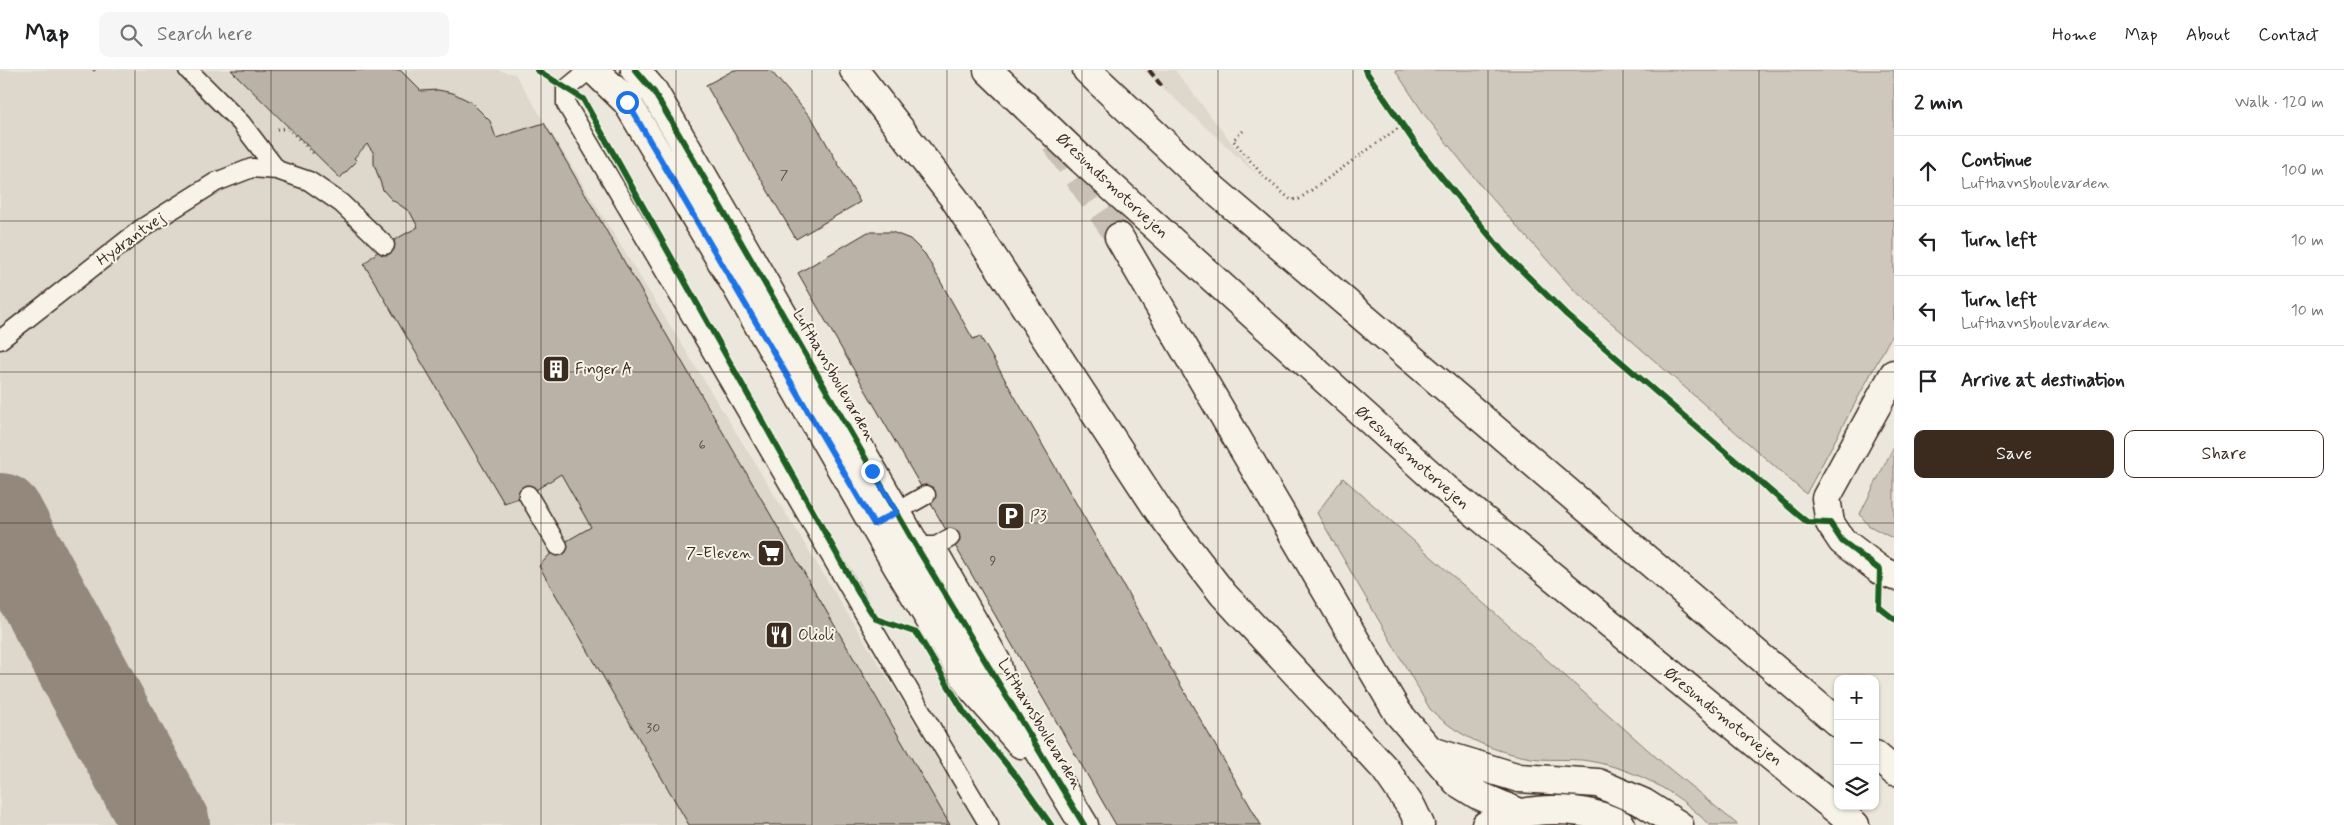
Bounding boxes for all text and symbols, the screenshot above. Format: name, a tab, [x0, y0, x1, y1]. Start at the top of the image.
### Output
search box	[99, 12, 449, 57]
text: Map	[25, 19, 69, 50]
icon: search	[117, 21, 145, 49]
text: Search here	[157, 22, 253, 47]
text: Home	[2052, 23, 2097, 47]
text: Map	[2125, 23, 2158, 47]
text: About	[2186, 23, 2230, 47]
text: Contact	[2258, 23, 2319, 47]
text: 2 min	[1914, 89, 1963, 117]
route start	[616, 91, 639, 114]
text: Walk · 120 m	[2235, 92, 2324, 113]
street label: Øresundsmotorvejen	[1051, 128, 1173, 244]
text: Continue	[1961, 148, 2032, 173]
icon: ahead	[1914, 157, 1942, 185]
text: 100 m	[2281, 160, 2324, 181]
house number: 7	[780, 166, 789, 184]
text: Lufthavnsboulevarden	[1961, 173, 2110, 194]
street label: Hydrantvej	[93, 207, 169, 271]
icon: left	[1914, 227, 1942, 255]
text: Turn left	[1961, 228, 2037, 253]
text: 10 m	[2291, 230, 2324, 251]
text: Turn left	[1961, 288, 2037, 313]
icon: left	[1914, 297, 1942, 325]
text: 10 m	[2291, 300, 2324, 321]
street label: Lufthavnsboulevarden	[788, 305, 881, 445]
text: Lufthavnsboulevarden	[1961, 313, 2110, 334]
building icon: Finger A	[541, 354, 571, 384]
place label: Finger A	[575, 359, 632, 381]
icon: arrive	[1914, 367, 1942, 395]
text: Arrive at destination	[1961, 368, 2125, 393]
street label: Øresundsmotorvejen	[1351, 401, 1473, 515]
button: Save	[1914, 430, 2114, 478]
button: Share	[2124, 430, 2324, 478]
house number: 6	[698, 436, 706, 454]
route end	[861, 460, 884, 483]
parking icon: P3	[996, 501, 1026, 531]
place label: P3	[1030, 506, 1047, 527]
supermarket icon: 7-Eleven	[756, 538, 786, 568]
place label: 7-Eleven	[686, 543, 752, 564]
house number: 9	[990, 552, 997, 570]
restaurant icon: Olioli	[764, 620, 794, 650]
place label: Olioli	[798, 625, 834, 646]
street label: Lufthavnsboulevarden	[993, 655, 1088, 794]
street label: Øresundsmotorvejen	[1660, 663, 1786, 771]
map controls	[1834, 675, 1879, 810]
button: +	[1834, 675, 1879, 720]
house number: 30	[646, 719, 660, 737]
button: −	[1834, 720, 1879, 765]
button: layers	[1834, 765, 1879, 810]

